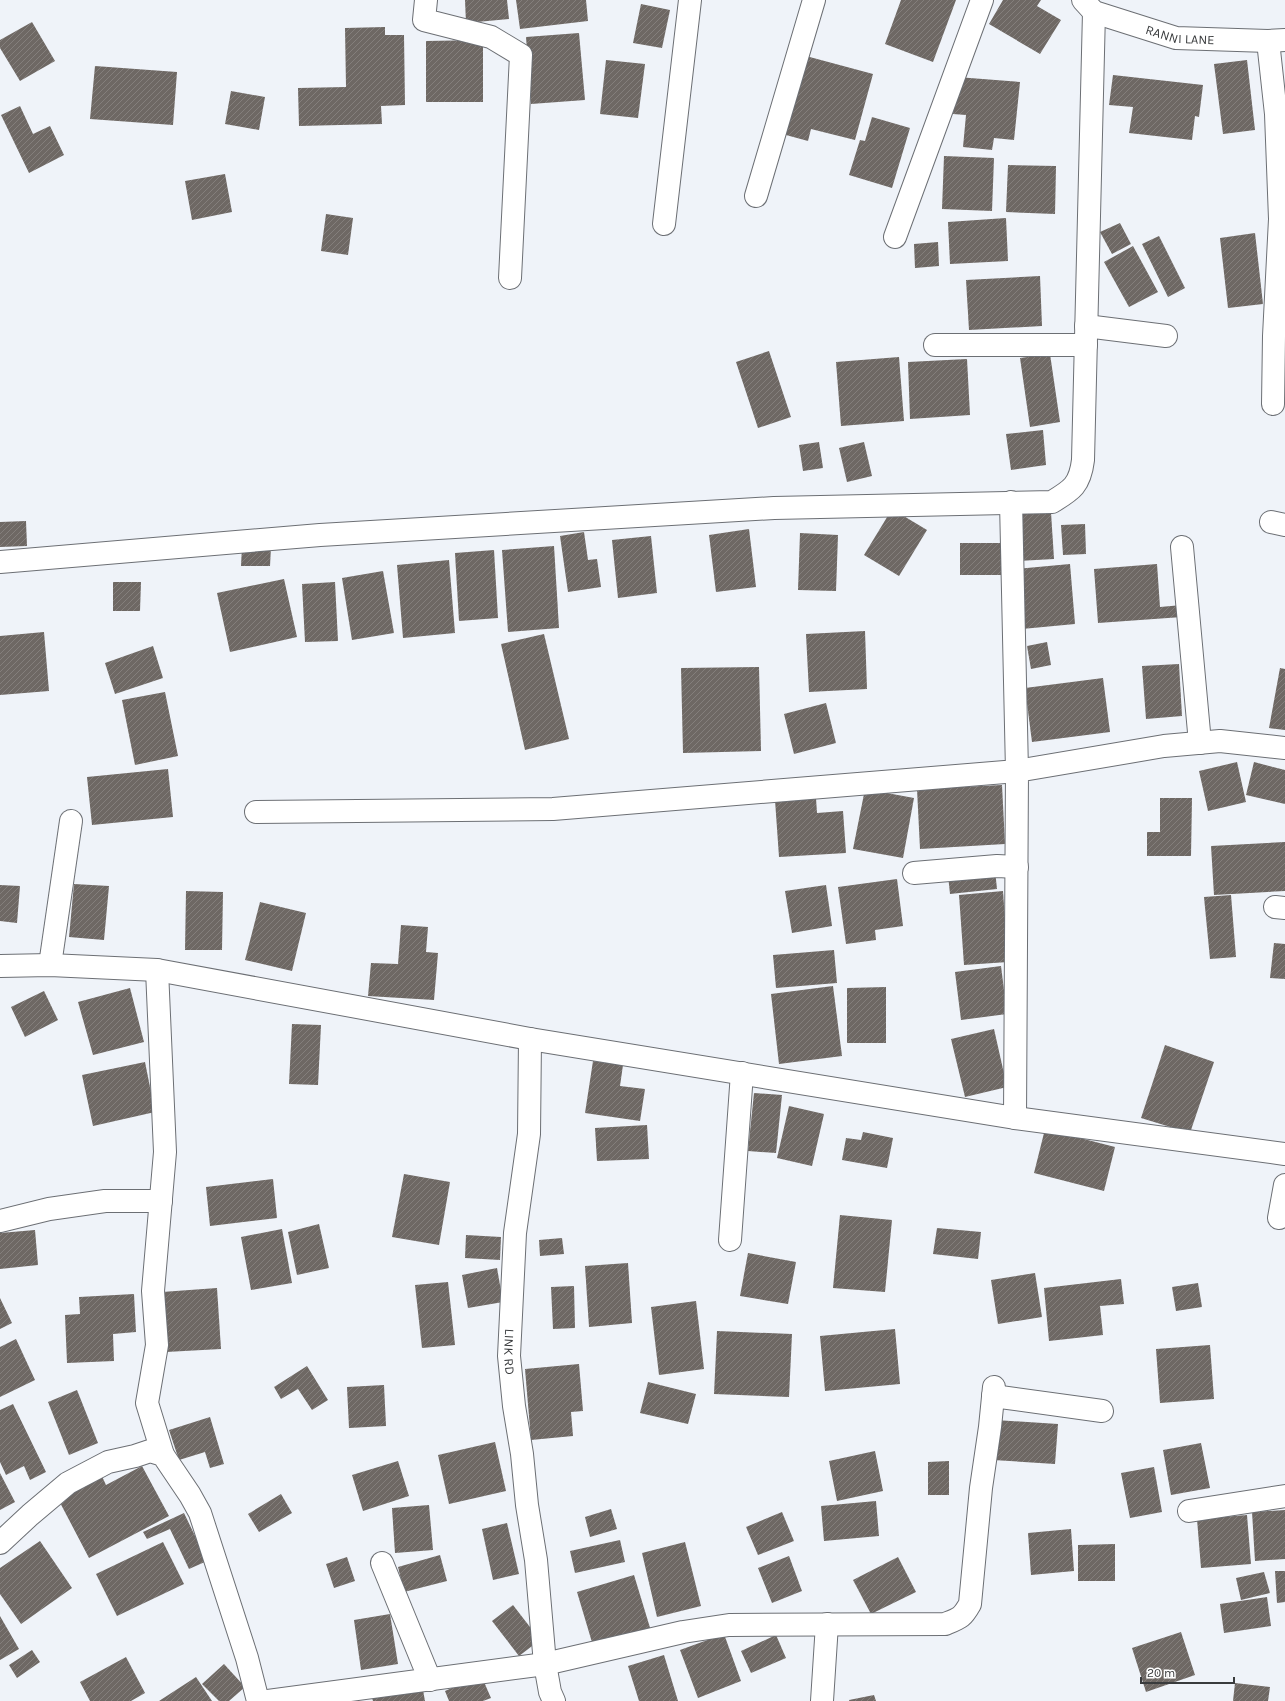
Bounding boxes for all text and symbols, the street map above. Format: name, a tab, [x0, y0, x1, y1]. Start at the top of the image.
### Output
street label: RANNI LANE	[1144, 22, 1215, 47]
street label: LINK RD	[501, 1328, 518, 1376]
scale bar	[1141, 1659, 1234, 1685]
text: 20 m	[1147, 1666, 1175, 1680]

